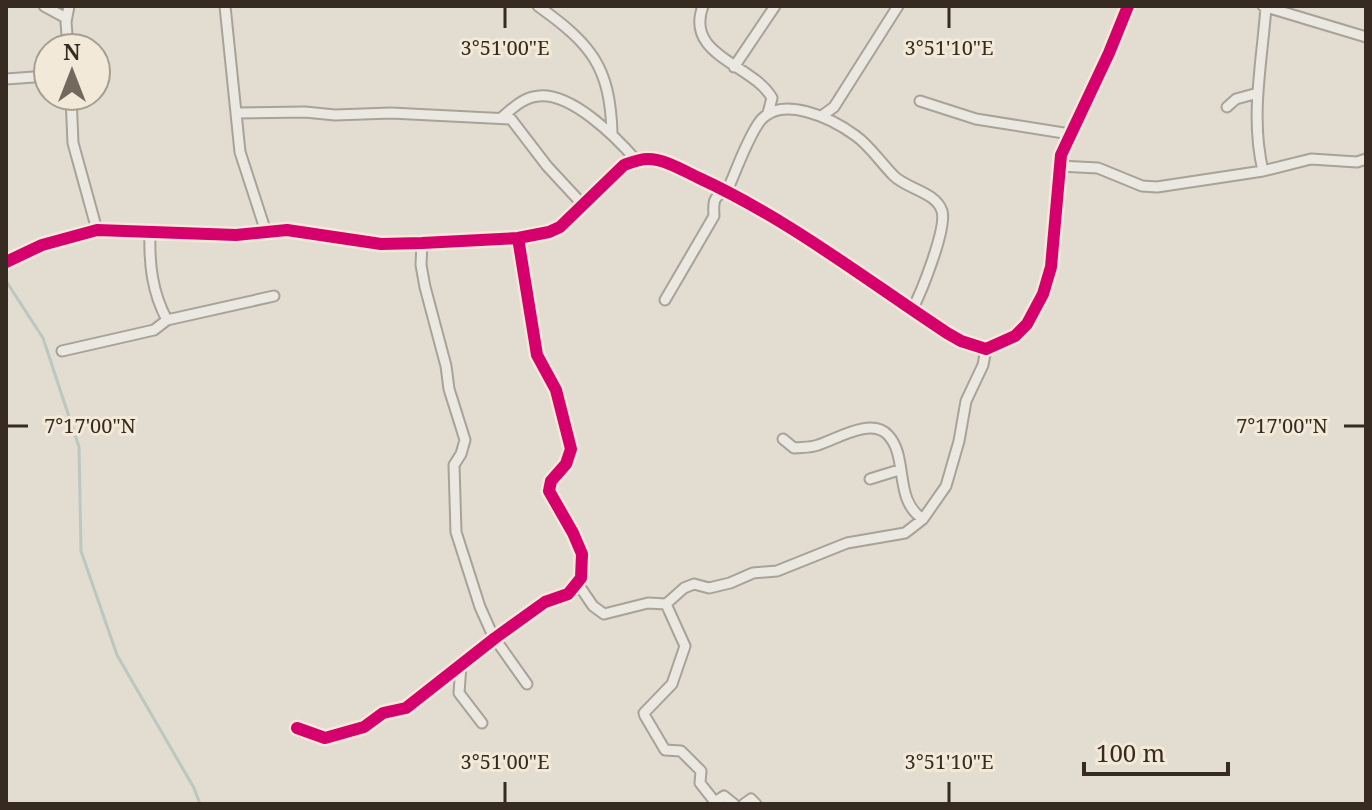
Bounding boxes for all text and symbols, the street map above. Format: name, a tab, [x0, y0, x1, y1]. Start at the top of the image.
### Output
north arrow	[32, 32, 112, 112]
text: 3°51'00"E	[461, 34, 549, 61]
text: 3°51'10"E	[905, 34, 993, 61]
text: N	[63, 36, 81, 66]
text: 7°17'00"N	[44, 412, 136, 439]
text: 7°17'00"N	[1236, 412, 1328, 439]
scale bar	[1084, 726, 1228, 776]
text: 100 m	[1096, 736, 1165, 769]
text: 3°51'00"E	[461, 748, 549, 775]
text: 3°51'10"E	[905, 748, 993, 775]

